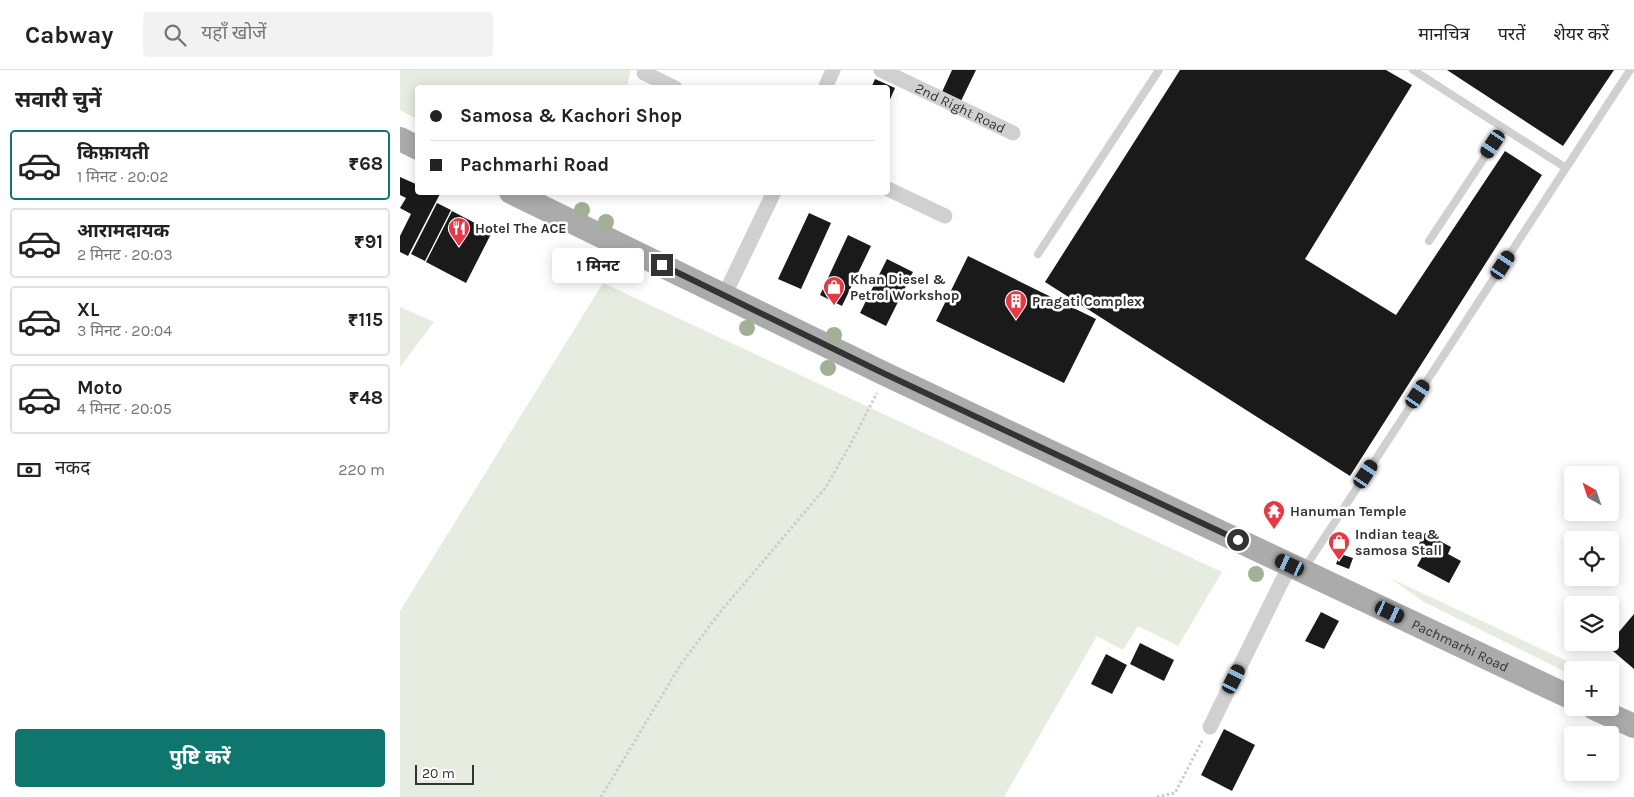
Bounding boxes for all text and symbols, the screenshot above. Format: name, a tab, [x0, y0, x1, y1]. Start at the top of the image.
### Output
search box	[143, 12, 493, 57]
text: Cabway	[25, 21, 113, 49]
icon: search	[161, 21, 189, 49]
text: यहाँ खोजें	[201, 22, 266, 44]
text: मानचित्र	[1418, 23, 1470, 45]
text: परतें	[1498, 23, 1525, 45]
text: शेयर करें	[1553, 23, 1609, 45]
street label: 2nd Right Road	[912, 80, 1008, 137]
text: सवारी चुनें	[15, 87, 102, 113]
text: Samosa & Kachori Shop	[460, 105, 682, 127]
car	[1478, 127, 1507, 161]
text: किफ़ायती	[77, 142, 149, 164]
icon: car	[17, 143, 62, 188]
text: ₹68	[348, 153, 383, 175]
text: Pachmarhi Road	[460, 154, 609, 176]
text: 1 मिनट · 20:02	[77, 167, 168, 186]
restaurant icon: Hotel The ACE	[447, 216, 471, 247]
text: आरामदायक	[77, 220, 169, 242]
place label: Hotel The ACE	[475, 220, 567, 237]
icon: car	[17, 221, 62, 266]
text: ₹91	[354, 231, 383, 253]
text: 2 मिनट · 20:03	[77, 245, 173, 264]
callout: 1 मिनट	[552, 248, 644, 282]
car	[1488, 248, 1517, 282]
route end	[651, 254, 673, 276]
text: 1 मिनट	[576, 256, 620, 275]
place label: Khan Diesel & Petrol Workshop	[850, 271, 959, 304]
shop icon: Khan Diesel & Petrol Workshop	[822, 275, 846, 306]
building icon: Pragati Complex	[1004, 289, 1028, 320]
place label: Pragati Complex	[1032, 293, 1142, 310]
icon: car	[17, 299, 62, 344]
text: XL	[77, 299, 99, 321]
text: ₹115	[348, 309, 383, 331]
text: 3 मिनट · 20:04	[77, 321, 172, 340]
icon: car	[17, 377, 62, 422]
text: Moto	[77, 377, 123, 399]
car	[1403, 377, 1432, 411]
text: ₹48	[349, 387, 383, 409]
text: 4 मिनट · 20:05	[77, 399, 172, 418]
icon: cash	[15, 456, 43, 484]
text: नकद	[55, 457, 90, 479]
car	[1351, 457, 1380, 491]
text: 220 m	[338, 460, 385, 479]
north arrow	[1564, 466, 1619, 521]
map controls	[1564, 466, 1619, 781]
temple icon: Hanuman Temple	[1262, 499, 1286, 530]
place label: Hanuman Temple	[1290, 503, 1407, 520]
place label: Indian tea & samosa Stall	[1355, 526, 1442, 559]
route start	[1227, 529, 1249, 551]
shop icon: Indian tea & samosa Stall	[1327, 530, 1351, 561]
button: locate	[1564, 531, 1619, 586]
car	[1273, 552, 1306, 578]
button: layers	[1564, 596, 1619, 651]
car	[1373, 599, 1406, 625]
street label: Pachmarhi Road	[1409, 616, 1511, 676]
button: +	[1564, 661, 1619, 716]
car	[1220, 662, 1247, 696]
button: −	[1564, 726, 1619, 781]
button: पुष्टि करें	[15, 729, 385, 787]
scale bar	[415, 762, 474, 785]
text: 20 m	[422, 765, 455, 782]

